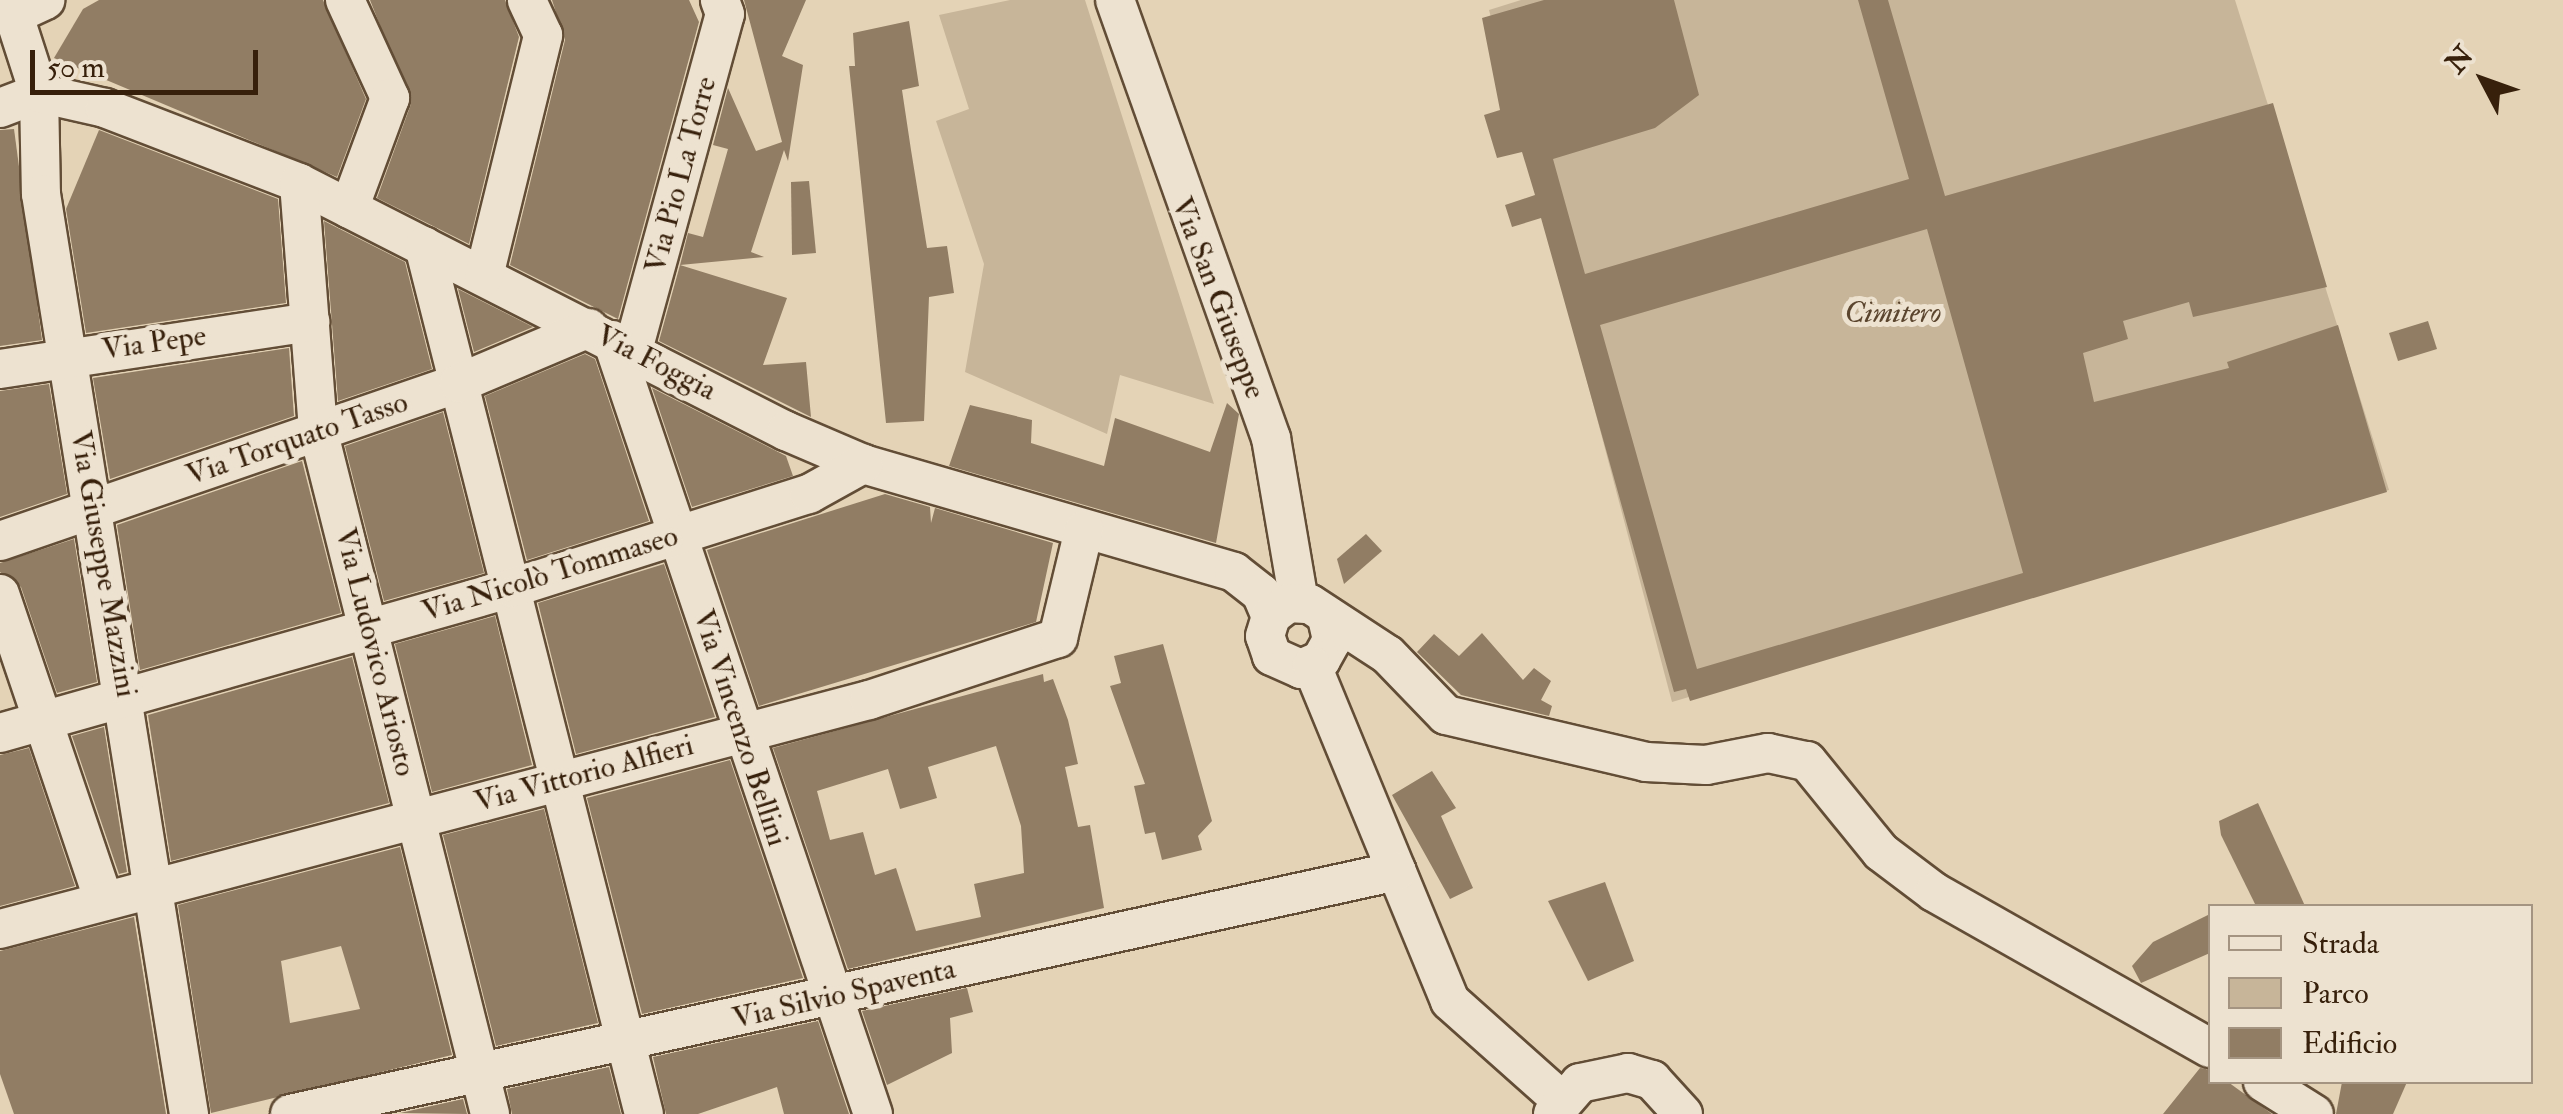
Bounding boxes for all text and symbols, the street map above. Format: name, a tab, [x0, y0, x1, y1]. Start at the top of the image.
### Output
scale bar	[35, 30, 262, 92]
north arrow	[2433, 30, 2533, 130]
text: N	[2439, 39, 2481, 81]
text: 50 m	[47, 49, 105, 86]
street label: Via Pio La Torre	[638, 73, 724, 277]
street label: Via San Giuseppe	[1163, 192, 1273, 404]
park label: Cimitero	[1844, 295, 1942, 331]
street label: Via Foggia	[590, 317, 722, 409]
street label: Via Pepe	[100, 318, 208, 368]
street label: Via Torquato Tasso	[181, 384, 413, 494]
street label: Via Giuseppe Mazzini	[62, 428, 144, 700]
street label: Via Nicolò Tommaseo	[418, 518, 682, 630]
street label: Via Ludovico Ariosto	[327, 524, 423, 780]
street label: Via Vincenzo Bellini	[685, 605, 795, 851]
street label: Via Vittorio Alfieri	[471, 727, 697, 821]
legend	[2208, 904, 2533, 1084]
text: Strada	[2302, 925, 2379, 962]
street label: Via Silvio Spaventa	[729, 951, 959, 1037]
text: Parco	[2302, 975, 2369, 1012]
text: Edificio	[2302, 1025, 2397, 1062]

